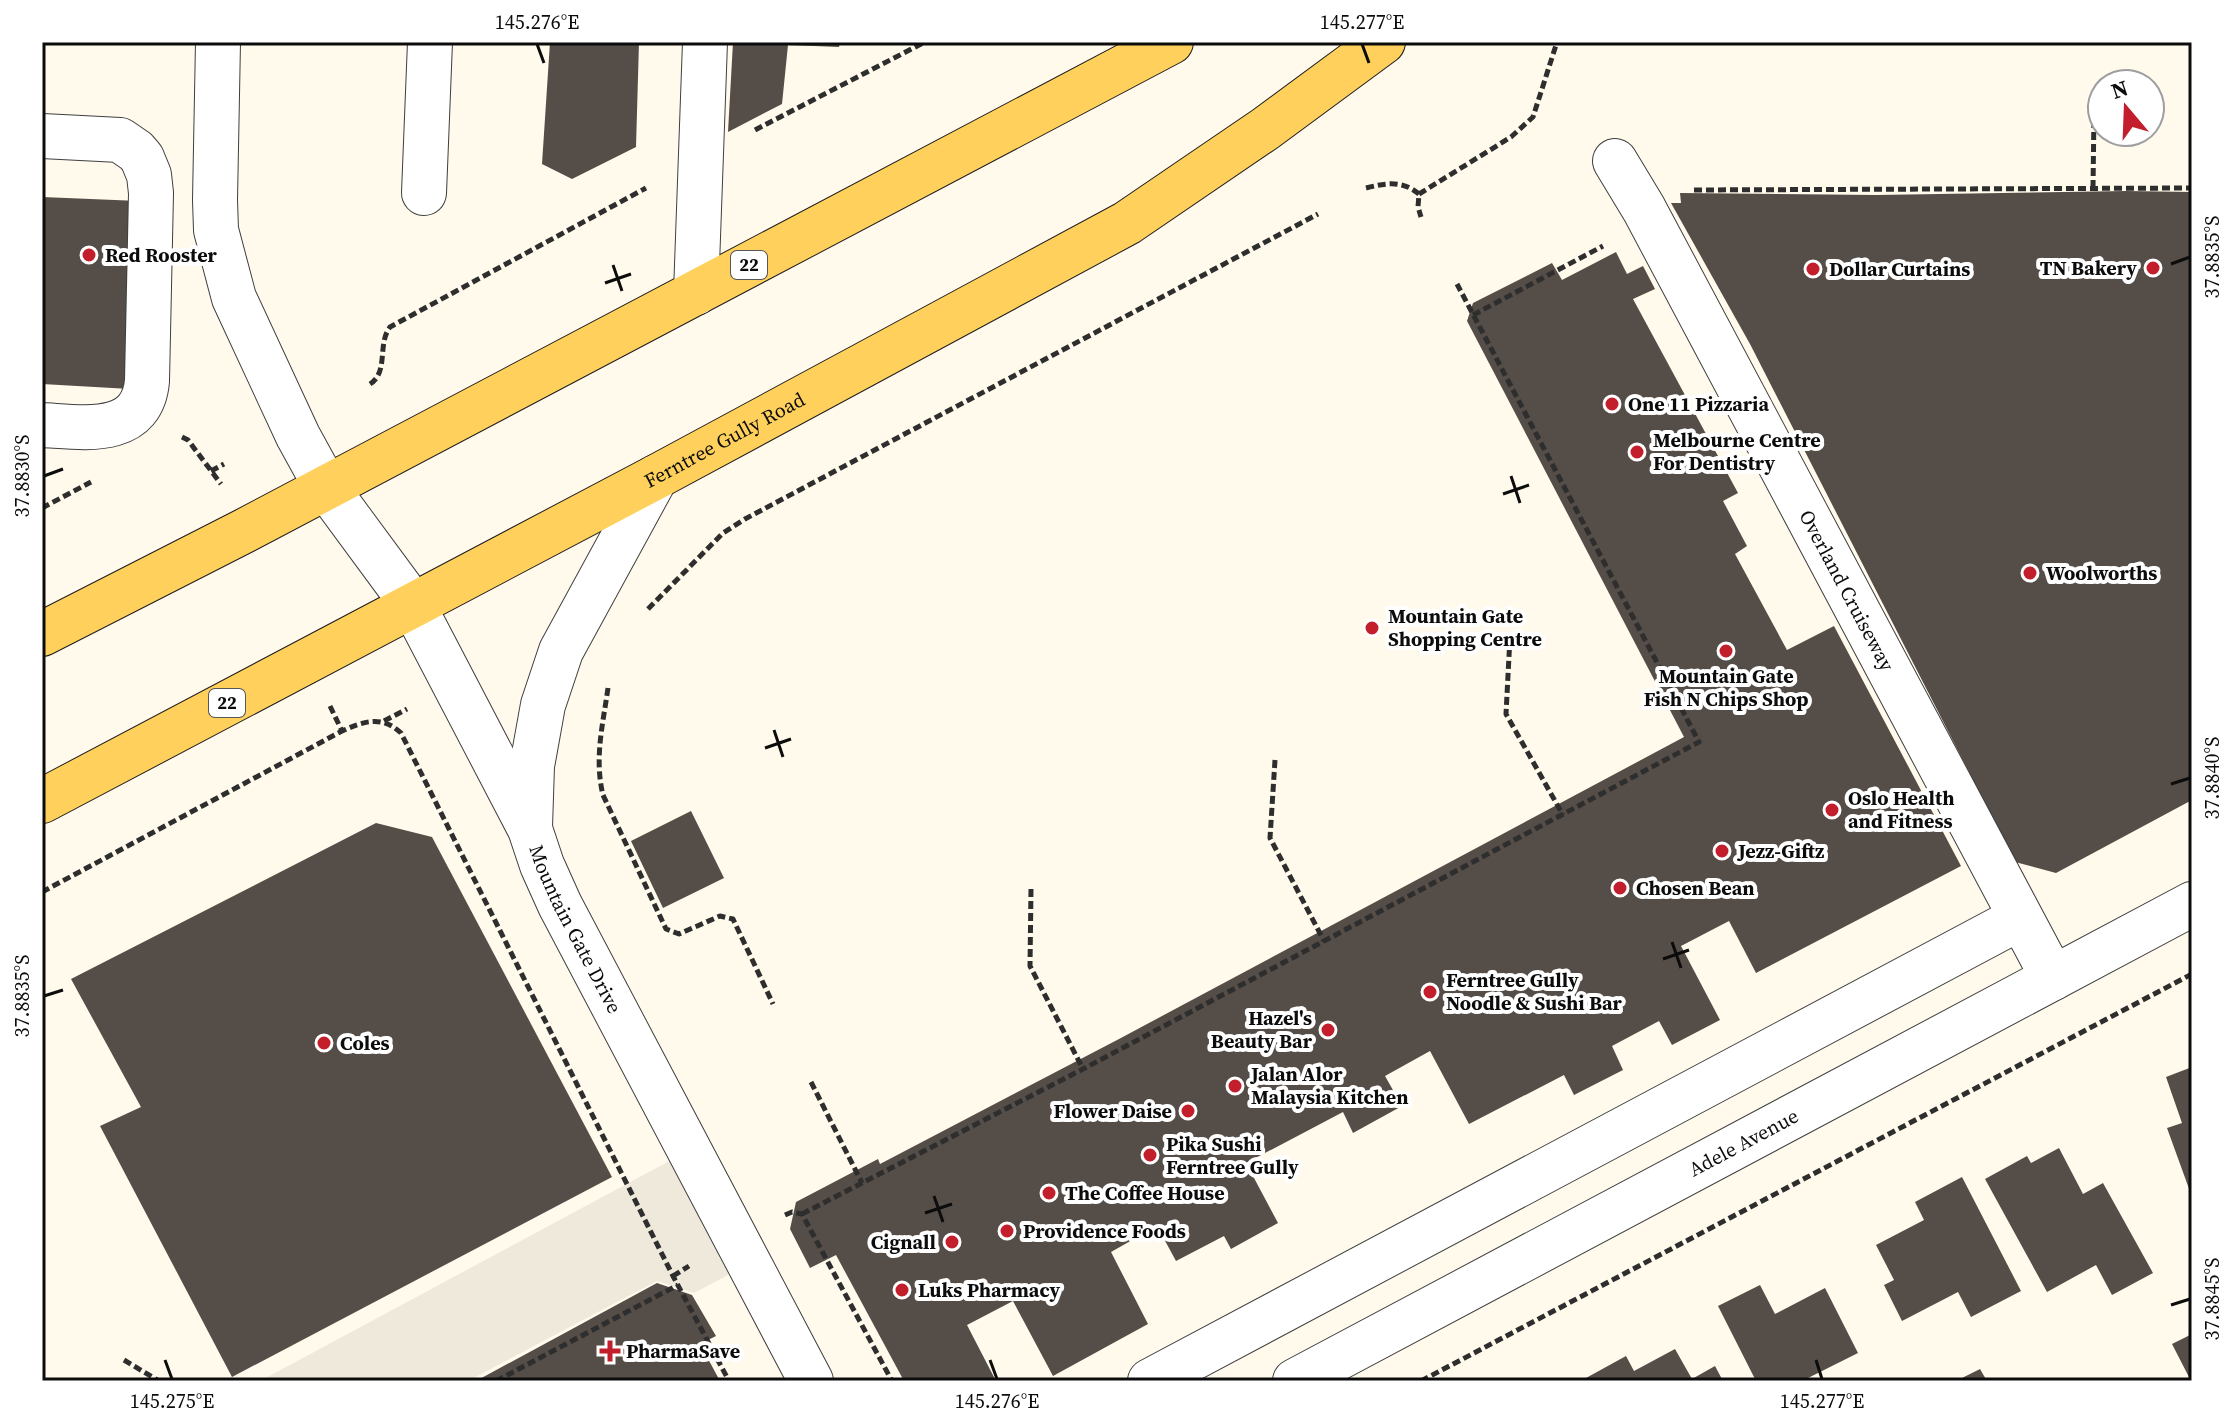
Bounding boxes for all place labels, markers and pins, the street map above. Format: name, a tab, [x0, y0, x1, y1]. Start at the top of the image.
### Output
place label: Red Rooster	[105, 241, 218, 269]
marker: Red Rooster	[80, 246, 98, 264]
place label: TN Bakery	[2040, 254, 2137, 282]
place label: Dollar Curtains	[1829, 255, 1970, 283]
marker: TN Bakery	[2144, 259, 2162, 277]
marker: Dollar Curtains	[1804, 260, 1822, 278]
place label: One 11 Pizzaria	[1628, 390, 1769, 418]
marker: One 11 Pizzaria	[1603, 395, 1621, 413]
place label: Melbourne Centre For Dentistry	[1653, 426, 1821, 477]
marker: Melbourne Centre For Dentistry	[1628, 443, 1646, 461]
place label: Woolworths	[2046, 559, 2157, 587]
marker: Woolworths	[2021, 564, 2039, 582]
place label: Mountain Gate Shopping Centre	[1388, 602, 1542, 653]
marker: Mountain Gate Shopping Centre	[1363, 619, 1381, 637]
marker: Mountain Gate Fish N Chips Shop	[1717, 642, 1735, 660]
place label: Mountain Gate Fish N Chips Shop	[1644, 662, 1808, 713]
place label: Oslo Health and Fitness	[1848, 784, 1955, 835]
marker: Oslo Health and Fitness	[1823, 801, 1841, 819]
place label: Jezz-Giftz	[1736, 837, 1824, 865]
marker: Jezz-Giftz	[1713, 842, 1731, 860]
place label: Chosen Bean	[1636, 874, 1755, 902]
marker: Chosen Bean	[1611, 879, 1629, 897]
place label: Ferntree Gully Noodle & Sushi Bar	[1446, 966, 1623, 1017]
marker: Ferntree Gully Noodle & Sushi Bar	[1421, 983, 1439, 1001]
place label: Hazel's Beauty Bar	[1211, 1004, 1313, 1055]
marker: Hazel's Beauty Bar	[1319, 1021, 1337, 1039]
place label: Coles	[340, 1029, 390, 1057]
marker: Coles	[315, 1034, 333, 1052]
place label: Jalan Alor Malaysia Kitchen	[1249, 1060, 1408, 1111]
marker: Jalan Alor Malaysia Kitchen	[1226, 1077, 1244, 1095]
place label: Flower Daise	[1053, 1097, 1172, 1125]
marker: Flower Daise	[1179, 1102, 1197, 1120]
place label: Pika Sushi Ferntree Gully	[1166, 1130, 1299, 1181]
marker: Pika Sushi Ferntree Gully	[1141, 1146, 1159, 1164]
place label: The Coffee House	[1065, 1179, 1225, 1207]
marker: The Coffee House	[1040, 1184, 1058, 1202]
place label: Providence Foods	[1023, 1217, 1186, 1245]
marker: Providence Foods	[998, 1222, 1016, 1240]
place label: Cignall	[871, 1228, 936, 1256]
marker: Cignall	[943, 1233, 961, 1251]
place label: Luks Pharmacy	[918, 1276, 1061, 1304]
marker: Luks Pharmacy	[893, 1281, 911, 1299]
place label: PharmaSave	[626, 1337, 740, 1365]
marker: PharmaSave	[601, 1342, 619, 1360]

